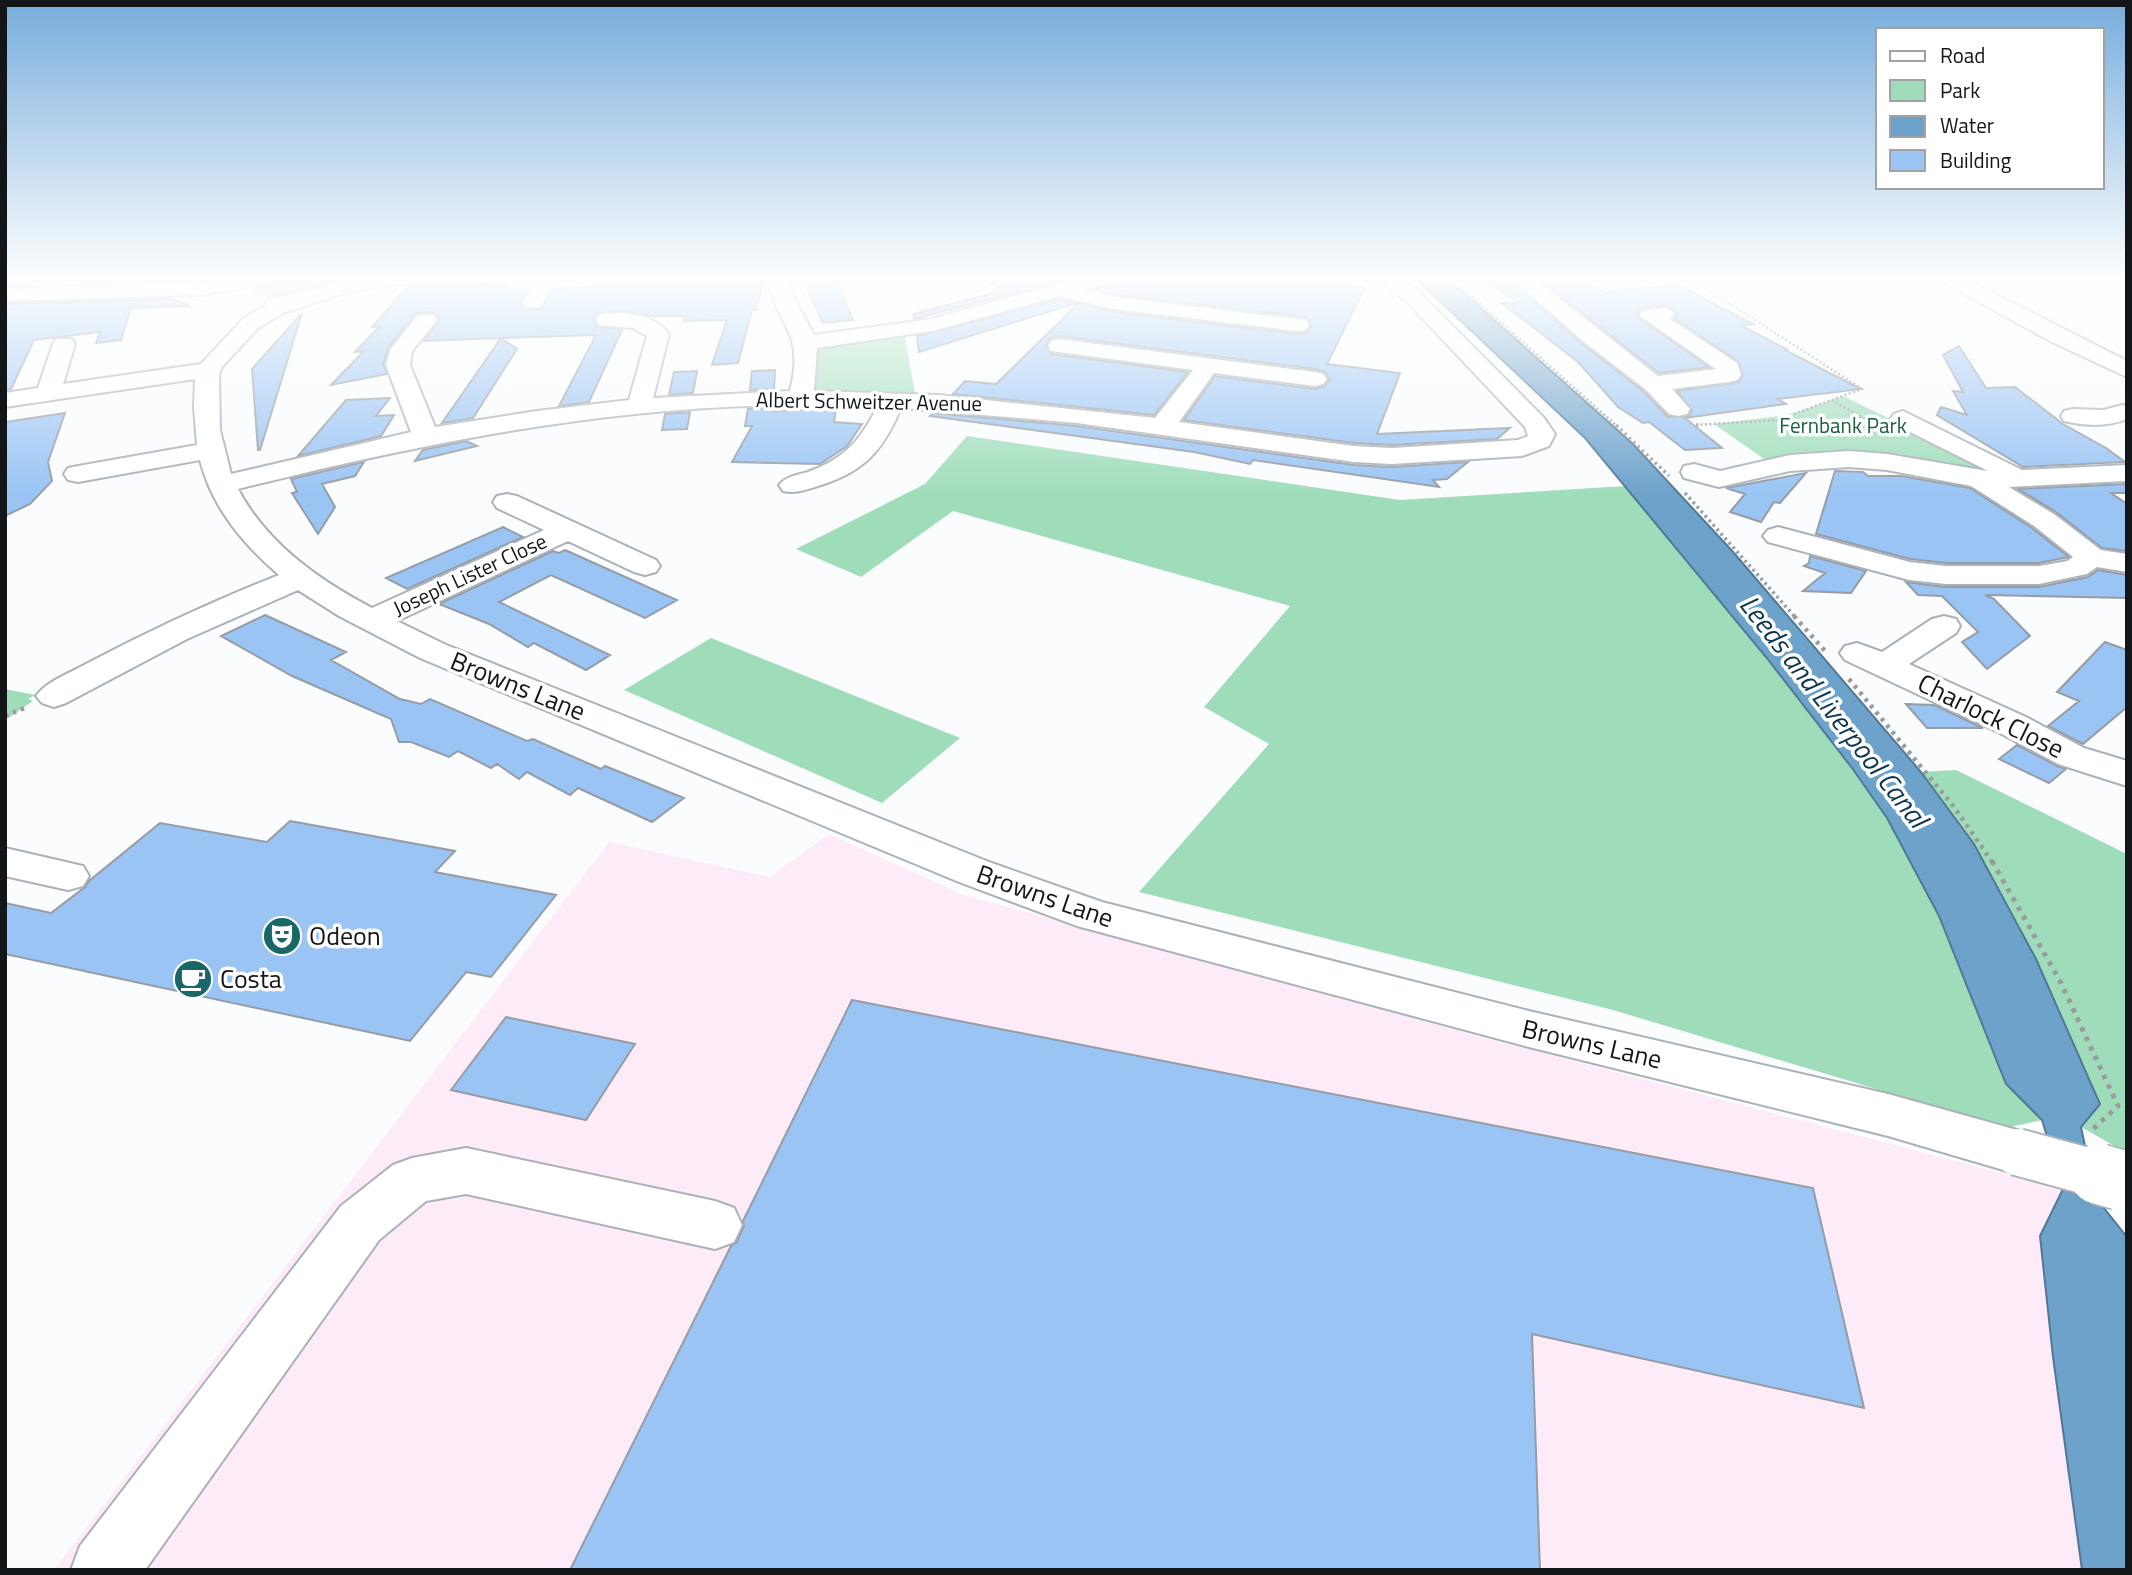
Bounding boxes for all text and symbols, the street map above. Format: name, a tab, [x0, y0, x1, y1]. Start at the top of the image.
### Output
legend	[1876, 28, 2104, 189]
text: Road	[1940, 39, 1985, 71]
text: Park	[1940, 74, 1980, 106]
text: Water	[1940, 109, 1994, 141]
text: Building	[1940, 144, 2012, 176]
street label: Albert Schweitzer Avenue	[756, 383, 982, 419]
park label: Fernbank Park	[1779, 409, 1907, 441]
street label: Joseph Lister Close	[387, 524, 552, 624]
water label: Leeds and Liverpool Canal	[1730, 585, 1941, 839]
street label: Browns Lane	[445, 641, 592, 730]
street label: Charlock Close	[1911, 663, 2071, 768]
street label: Browns Lane	[971, 854, 1119, 937]
theatre icon: Odeon	[261, 915, 303, 957]
place label: Odeon	[309, 916, 381, 955]
cafe icon: Costa	[172, 958, 214, 1000]
place label: Costa	[220, 959, 282, 998]
street label: Browns Lane	[1518, 1008, 1666, 1079]

